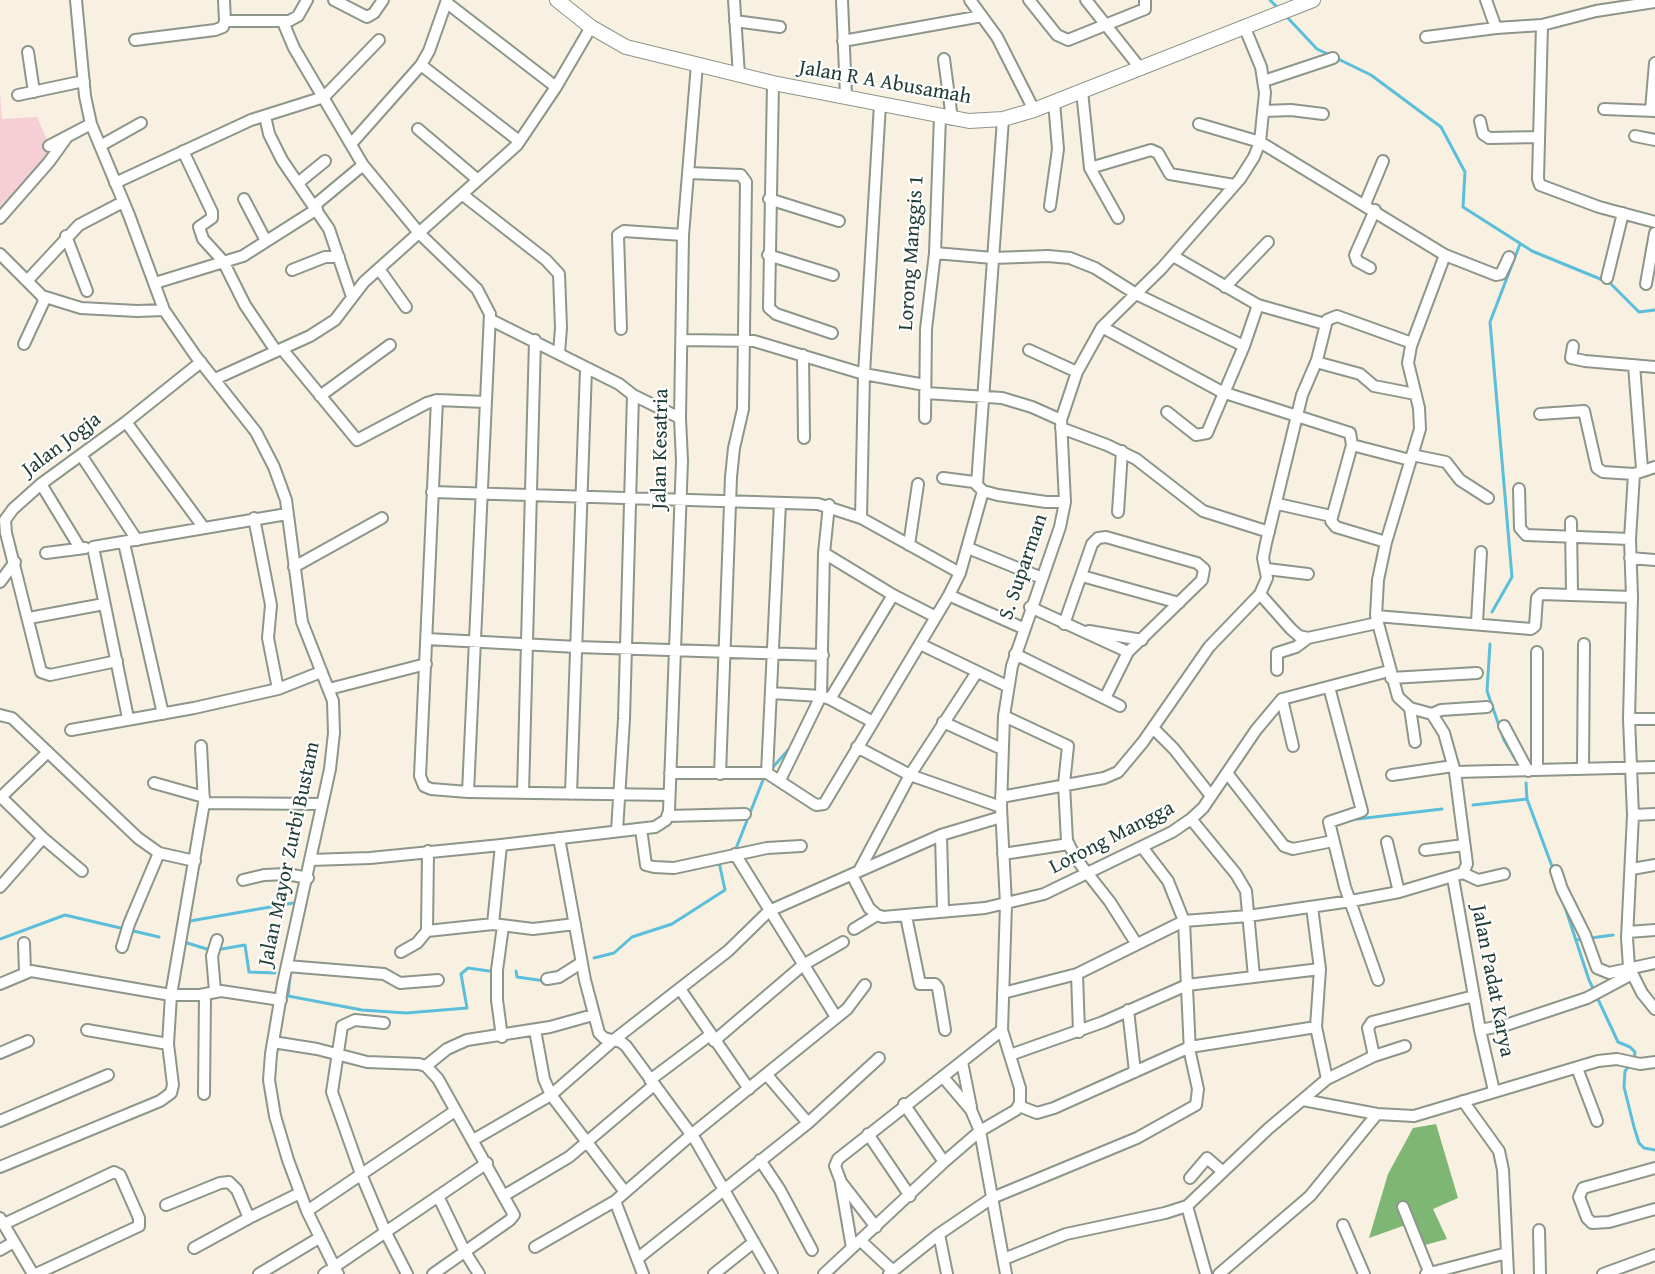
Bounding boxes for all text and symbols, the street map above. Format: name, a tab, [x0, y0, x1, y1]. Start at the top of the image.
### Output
street label: Jalan R A Abusamah	[797, 55, 973, 111]
street label: Lorong Manggis 1	[894, 174, 930, 332]
street label: Jalan Kesatria	[647, 388, 675, 510]
street label: Jalan Jogja	[18, 407, 106, 483]
street label: S. Suparman	[994, 511, 1054, 623]
street label: Jalan Mayor Zurbi Bustam	[254, 740, 326, 968]
street label: Lorong Mangga	[1045, 796, 1179, 880]
street label: Jalan Padat Karya	[1465, 903, 1519, 1059]

